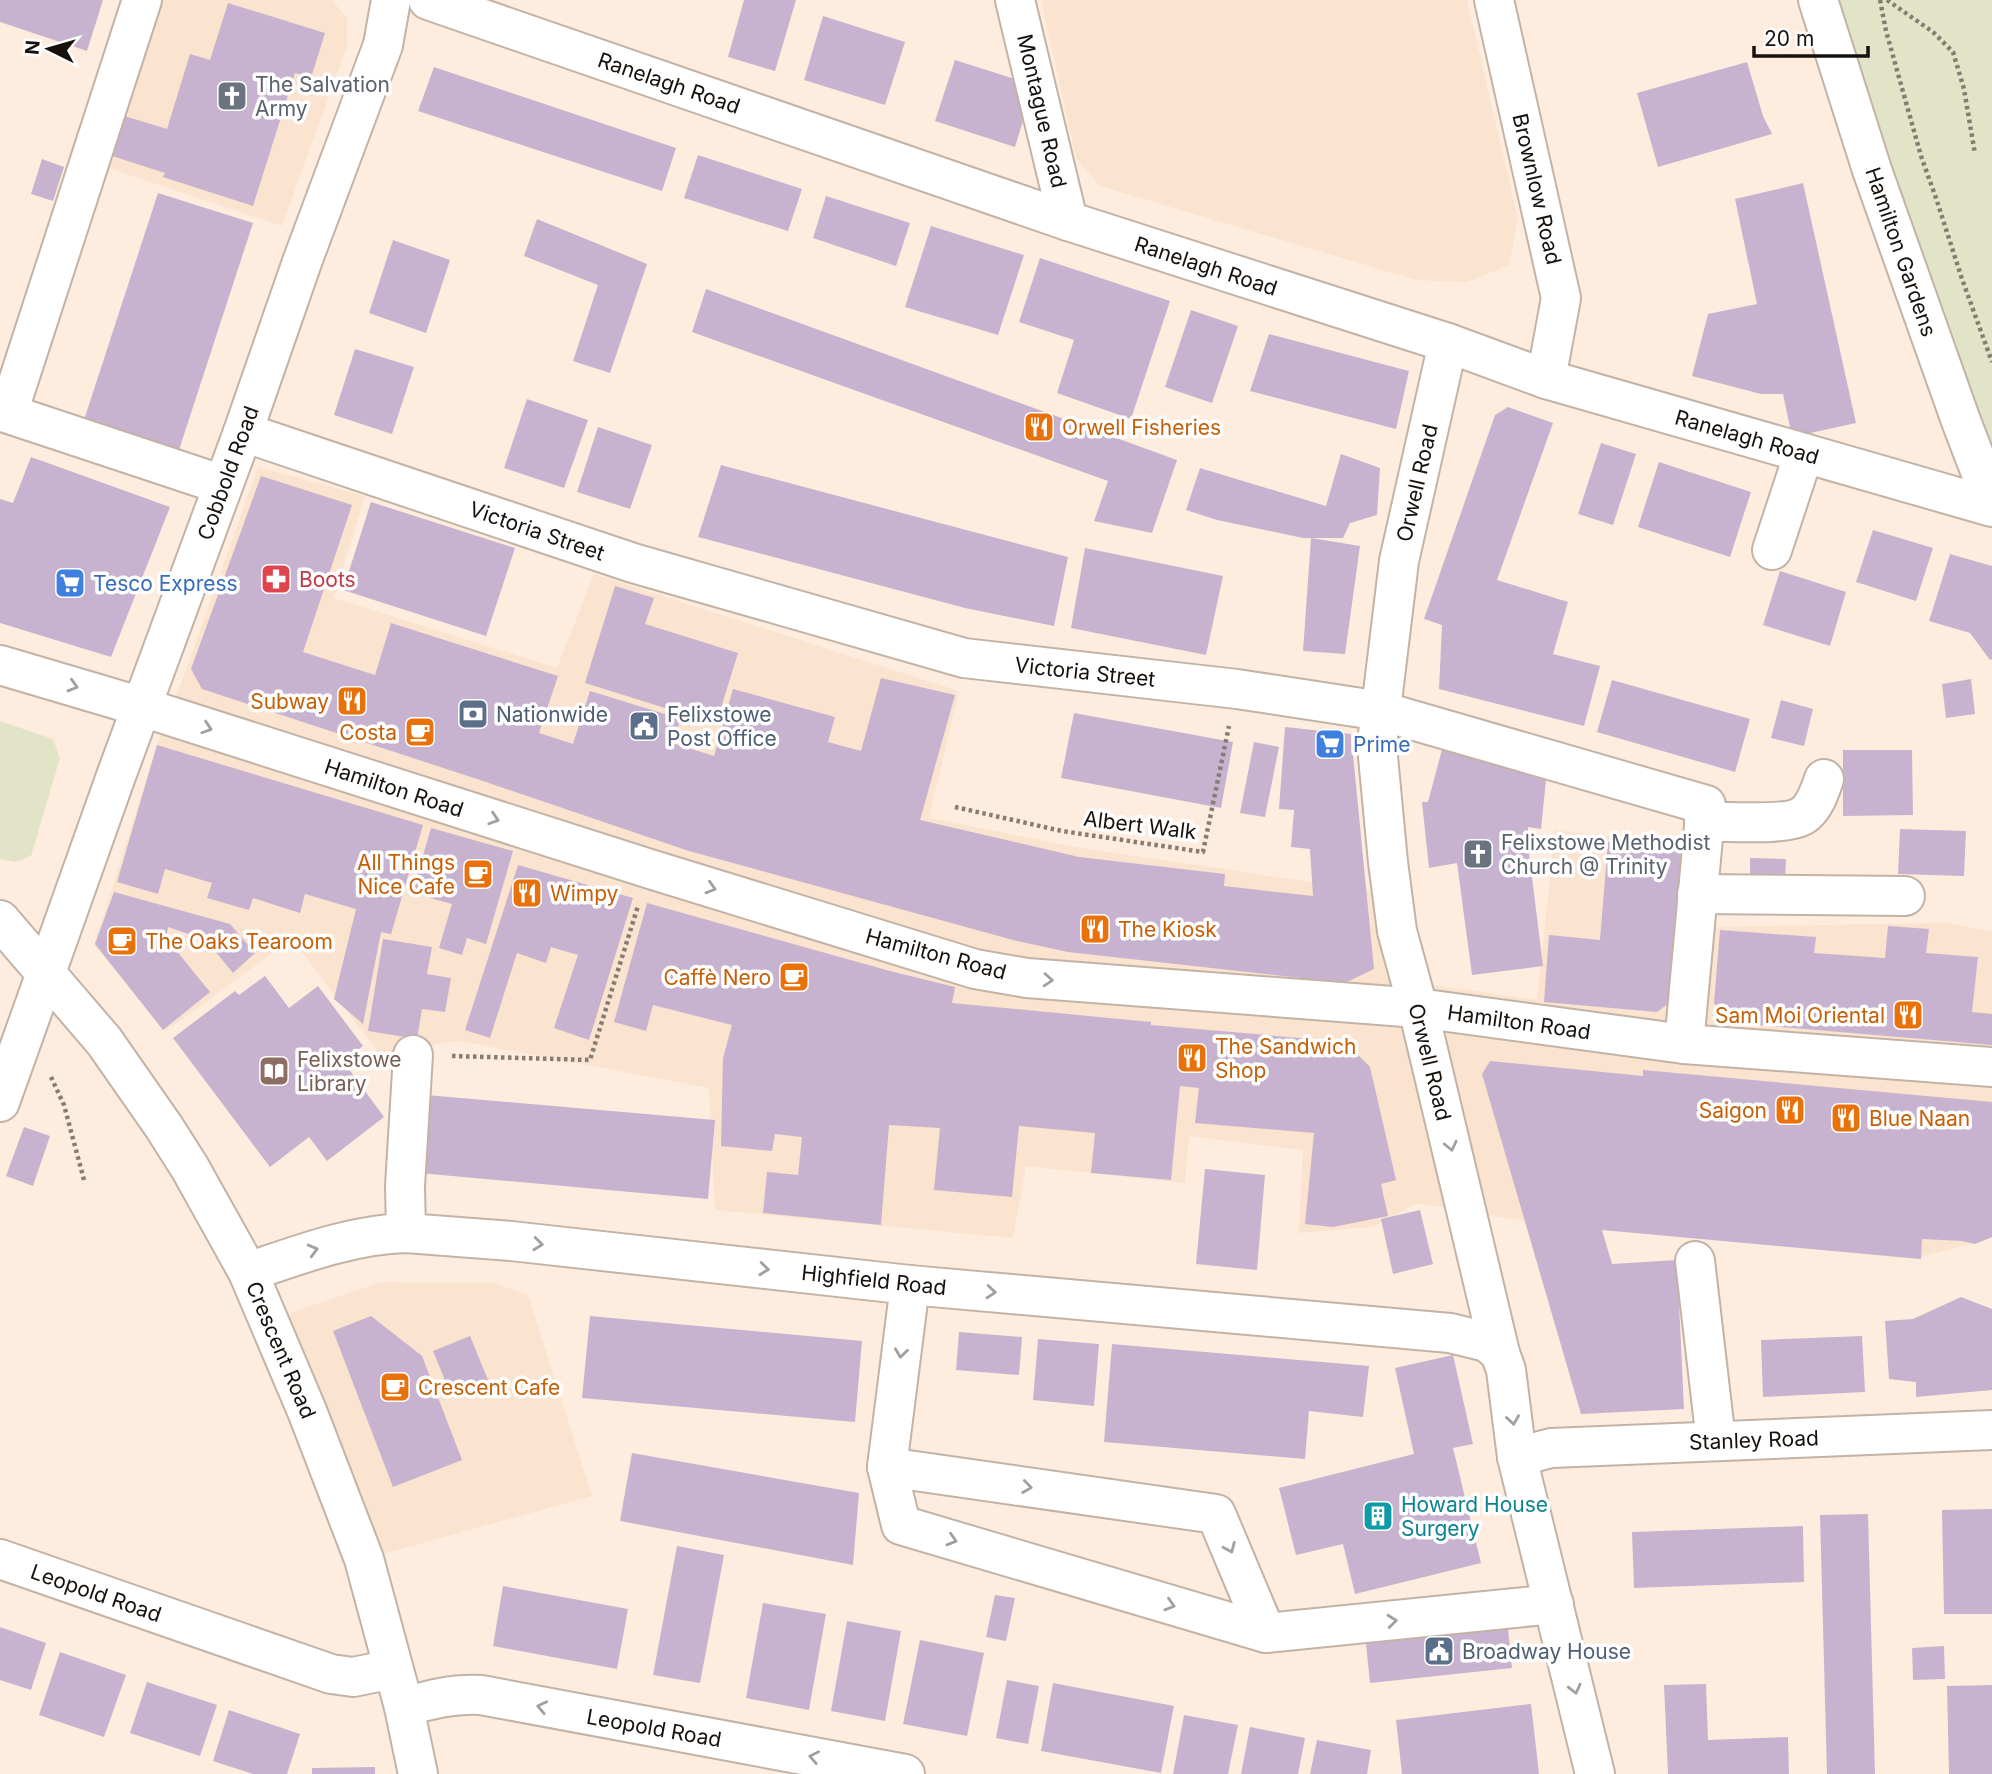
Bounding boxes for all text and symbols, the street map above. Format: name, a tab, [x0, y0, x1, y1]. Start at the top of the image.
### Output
north arrow	[14, 14, 84, 84]
scale bar	[1754, 14, 1868, 58]
text: 20 m	[1764, 26, 1814, 51]
street label: Montague Road	[1012, 32, 1072, 190]
text: N	[20, 39, 45, 56]
street label: Ranelagh Road	[595, 47, 743, 119]
place label: The Salvation Army	[255, 72, 390, 121]
church icon: The Salvation Army	[215, 79, 249, 113]
street label: Brownlow Road	[1507, 111, 1567, 267]
street label: Hamilton Gardens	[1860, 164, 1942, 340]
street label: Ranelagh Road	[1131, 231, 1281, 301]
street label: Cobbold Road	[192, 403, 264, 543]
street label: Ranelagh Road	[1672, 405, 1822, 469]
restaurant icon: Orwell Fisheries	[1022, 410, 1056, 444]
place label: Orwell Fisheries	[1062, 415, 1221, 440]
street label: Orwell Road	[1391, 422, 1443, 544]
street label: Victoria Street	[466, 496, 608, 566]
pharmacy icon: Boots	[259, 562, 293, 596]
supermarket icon: Tesco Express	[53, 566, 87, 600]
place label: Boots	[299, 567, 356, 592]
place label: Tesco Express	[93, 571, 238, 596]
street label: Victoria Street	[1014, 652, 1157, 692]
one-way arrow	[67, 678, 79, 693]
restaurant icon: Subway	[335, 684, 369, 718]
place label: Subway	[250, 689, 329, 714]
bank icon: Nationwide	[456, 697, 490, 731]
place label: Nationwide	[496, 702, 608, 727]
place label: Felixstowe Post Office	[667, 702, 777, 751]
public building icon: Felixstowe Post Office	[627, 709, 661, 743]
cafe icon: Costa	[403, 715, 437, 749]
one-way arrow	[200, 720, 213, 734]
place label: Costa	[339, 720, 397, 745]
supermarket icon: Prime	[1313, 727, 1347, 761]
place label: Prime	[1353, 732, 1410, 757]
street label: Hamilton Road	[321, 754, 467, 822]
street label: Albert Walk	[1082, 806, 1198, 844]
one-way arrow	[488, 811, 500, 826]
place label: Felixstowe Methodist Church @ Trinity	[1501, 830, 1710, 879]
church icon: Felixstowe Methodist Church @ Trinity	[1461, 837, 1495, 871]
place label: All Things Nice Cafe	[357, 850, 455, 899]
cafe icon: All Things Nice Cafe	[461, 857, 495, 891]
restaurant icon: Wimpy	[510, 876, 544, 910]
one-way arrow	[705, 879, 717, 894]
place label: Wimpy	[550, 881, 619, 906]
restaurant icon: The Kiosk	[1078, 912, 1112, 946]
place label: The Kiosk	[1118, 917, 1217, 942]
street label: Hamilton Road	[863, 923, 1009, 985]
cafe icon: The Oaks Tearoom	[105, 924, 139, 958]
place label: The Oaks Tearoom	[145, 929, 333, 954]
cafe icon: Caffè Nero	[777, 960, 811, 994]
place label: Caffè Nero	[663, 965, 771, 990]
one-way arrow	[1043, 972, 1054, 987]
restaurant icon: Sam Moi Oriental	[1891, 998, 1925, 1032]
street label: Hamilton Road	[1446, 1000, 1592, 1044]
street label: Orwell Road	[1403, 1001, 1457, 1123]
place label: Sam Moi Oriental	[1715, 1003, 1885, 1028]
place label: The Sandwich Shop	[1215, 1034, 1356, 1083]
restaurant icon: The Sandwich Shop	[1175, 1041, 1209, 1075]
place label: Felixstowe Library	[297, 1047, 401, 1096]
library icon: Felixstowe Library	[257, 1054, 291, 1088]
restaurant icon: Saigon	[1773, 1093, 1807, 1127]
place label: Saigon	[1699, 1098, 1767, 1123]
restaurant icon: Blue Naan	[1829, 1101, 1863, 1135]
place label: Blue Naan	[1869, 1106, 1970, 1131]
one-way arrow	[1443, 1140, 1457, 1152]
one-way arrow	[533, 1236, 544, 1251]
one-way arrow	[307, 1244, 319, 1259]
street label: Highfield Road	[800, 1260, 948, 1300]
one-way arrow	[758, 1261, 770, 1276]
street label: Crescent Road	[241, 1278, 321, 1422]
one-way arrow	[985, 1284, 996, 1299]
one-way arrow	[894, 1347, 909, 1358]
cafe icon: Crescent Cafe	[378, 1370, 412, 1404]
place label: Crescent Cafe	[418, 1375, 560, 1400]
one-way arrow	[1505, 1414, 1520, 1426]
street label: Stanley Road	[1689, 1425, 1819, 1455]
one-way arrow	[1021, 1479, 1033, 1494]
place label: Howard House Surgery	[1401, 1492, 1548, 1541]
building icon: Howard House Surgery	[1361, 1499, 1395, 1533]
one-way arrow	[945, 1531, 957, 1546]
one-way arrow	[1222, 1541, 1236, 1553]
street label: Leopold Road	[27, 1559, 165, 1627]
one-way arrow	[1163, 1596, 1175, 1611]
one-way arrow	[1387, 1613, 1398, 1628]
public building icon: Broadway House	[1422, 1634, 1456, 1668]
place label: Broadway House	[1462, 1639, 1631, 1664]
one-way arrow	[1567, 1683, 1581, 1695]
one-way arrow	[536, 1701, 548, 1716]
street label: Leopold Road	[585, 1704, 723, 1752]
one-way arrow	[808, 1750, 820, 1765]

